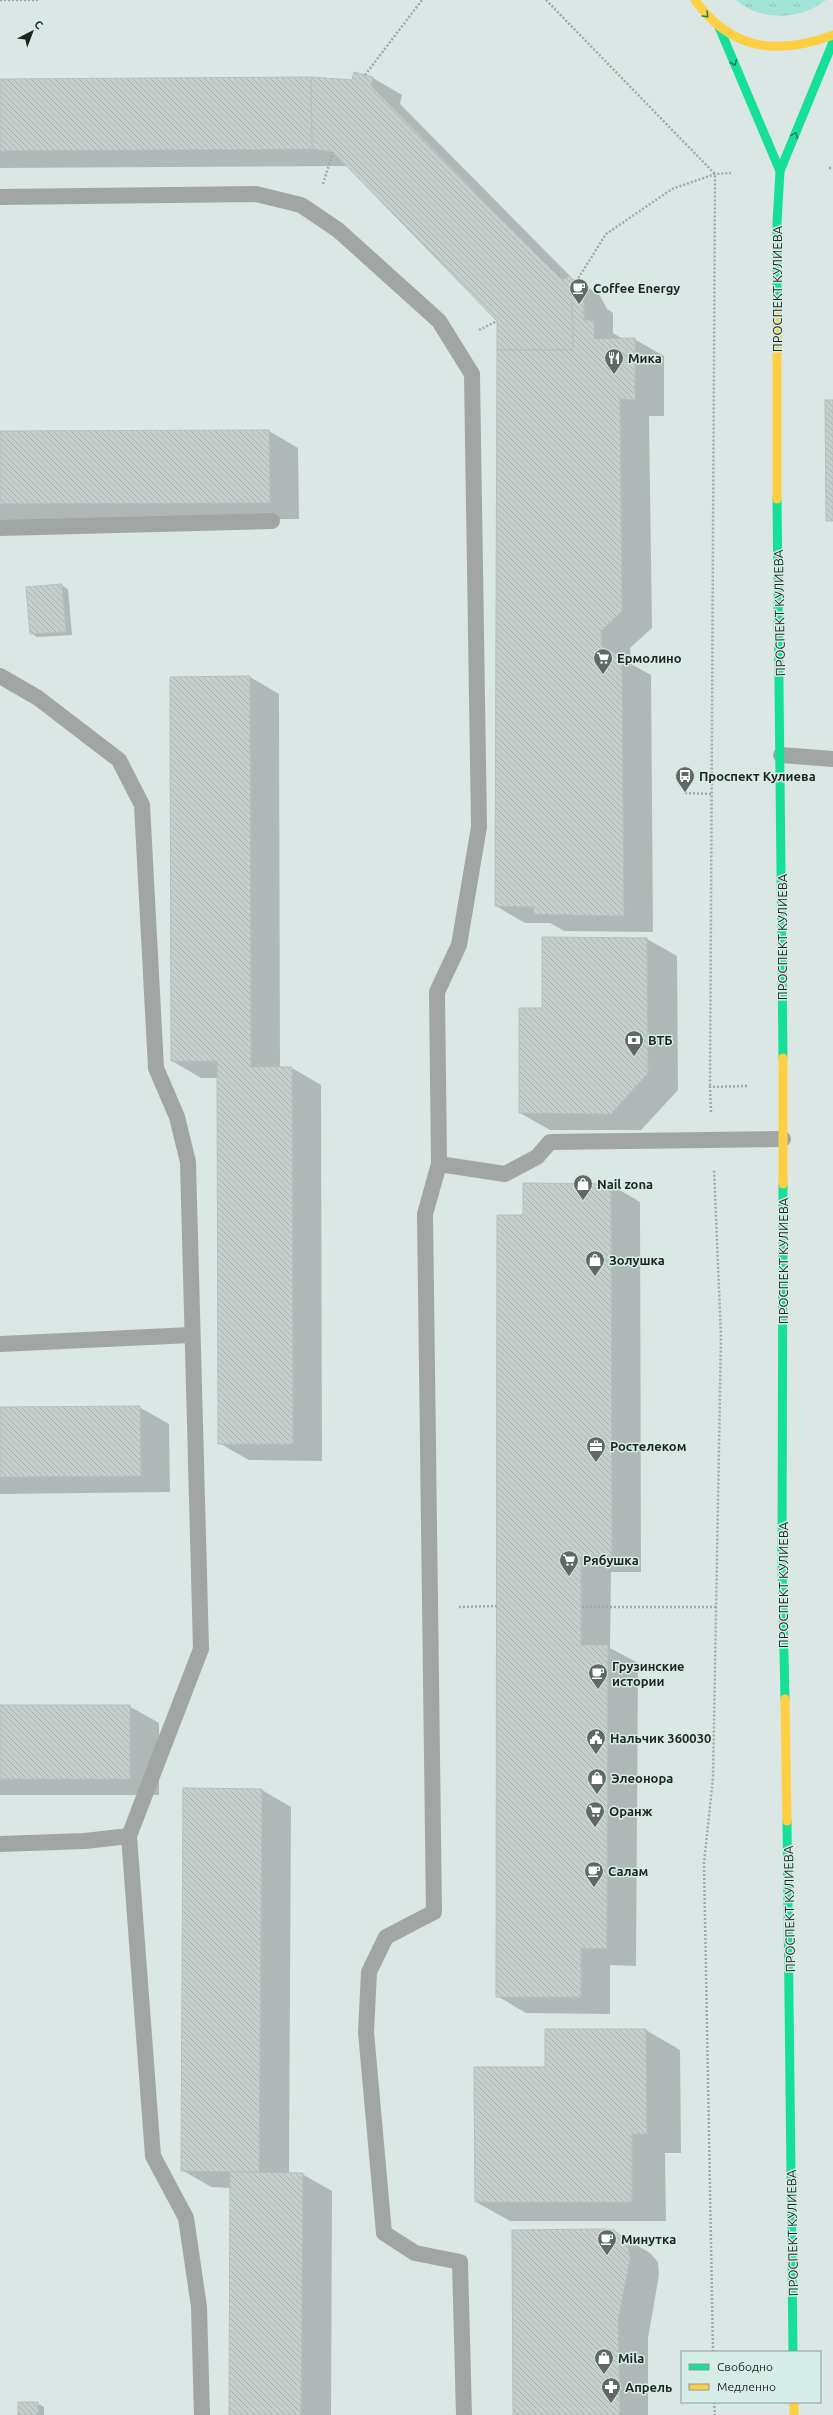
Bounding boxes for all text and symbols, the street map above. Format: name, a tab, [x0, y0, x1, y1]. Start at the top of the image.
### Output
one-way arrow	[701, 10, 709, 17]
north arrow	[12, 12, 52, 52]
text: С	[32, 18, 45, 31]
one-way arrow	[729, 59, 737, 67]
one-way arrow	[790, 131, 798, 139]
street label: ПРОСПЕКТ КУЛИЕВА	[770, 225, 784, 352]
cafe icon: Coffee Energy	[568, 277, 590, 305]
place label: Coffee Energy	[593, 281, 680, 295]
restaurant icon: Мика	[603, 347, 625, 375]
place label: Мика	[628, 351, 662, 365]
street label: ПРОСПЕКТ КУЛИЕВА	[771, 549, 787, 676]
supermarket icon: Ермолино	[592, 647, 614, 675]
place label: Ермолино	[617, 651, 682, 665]
bus stop icon: Проспект Кулиева	[674, 765, 696, 793]
place label: Проспект Кулиева	[699, 769, 816, 783]
street label: ПРОСПЕКТ КУЛИЕВА	[775, 873, 789, 1000]
bank icon: ВТБ	[623, 1029, 645, 1057]
place label: ВТБ	[648, 1033, 673, 1047]
shop icon: Nail zona	[572, 1173, 594, 1201]
place label: Nail zona	[597, 1177, 653, 1191]
street label: ПРОСПЕКТ КУЛИЕВА	[776, 1197, 790, 1324]
shop icon: Золушка	[584, 1249, 606, 1277]
place label: Золушка	[609, 1253, 665, 1267]
office icon: Ростелеком	[585, 1435, 607, 1463]
place label: Ростелеком	[610, 1439, 686, 1453]
street label: ПРОСПЕКТ КУЛИЕВА	[776, 1521, 790, 1648]
supermarket icon: Рябушка	[558, 1549, 580, 1577]
place label: Рябушка	[583, 1553, 639, 1567]
place label: Грузинские истории	[612, 1659, 685, 1688]
cafe icon: Грузинские истории	[587, 1662, 609, 1690]
public building icon: Нальчик 360030	[585, 1727, 607, 1755]
place label: Нальчик 360030	[610, 1731, 711, 1745]
shop icon: Элеонора	[586, 1767, 608, 1795]
place label: Элеонора	[611, 1771, 673, 1785]
supermarket icon: Оранж	[584, 1800, 606, 1828]
place label: Оранж	[609, 1804, 653, 1818]
street label: ПРОСПЕКТ КУЛИЕВА	[781, 1845, 797, 1972]
cafe icon: Салам	[583, 1860, 605, 1888]
place label: Салам	[608, 1864, 648, 1878]
street label: ПРОСПЕКТ КУЛИЕВА	[784, 2169, 800, 2296]
cafe icon: Минутка	[596, 2228, 618, 2256]
place label: Минутка	[621, 2232, 676, 2246]
shop icon: Mila	[593, 2347, 615, 2375]
place label: Mila	[618, 2351, 644, 2365]
legend	[681, 2351, 821, 2403]
text: Свободно	[717, 2360, 773, 2373]
pharmacy icon: Апрель	[600, 2376, 622, 2404]
place label: Апрель	[625, 2380, 672, 2394]
text: Медленно	[717, 2380, 776, 2393]

